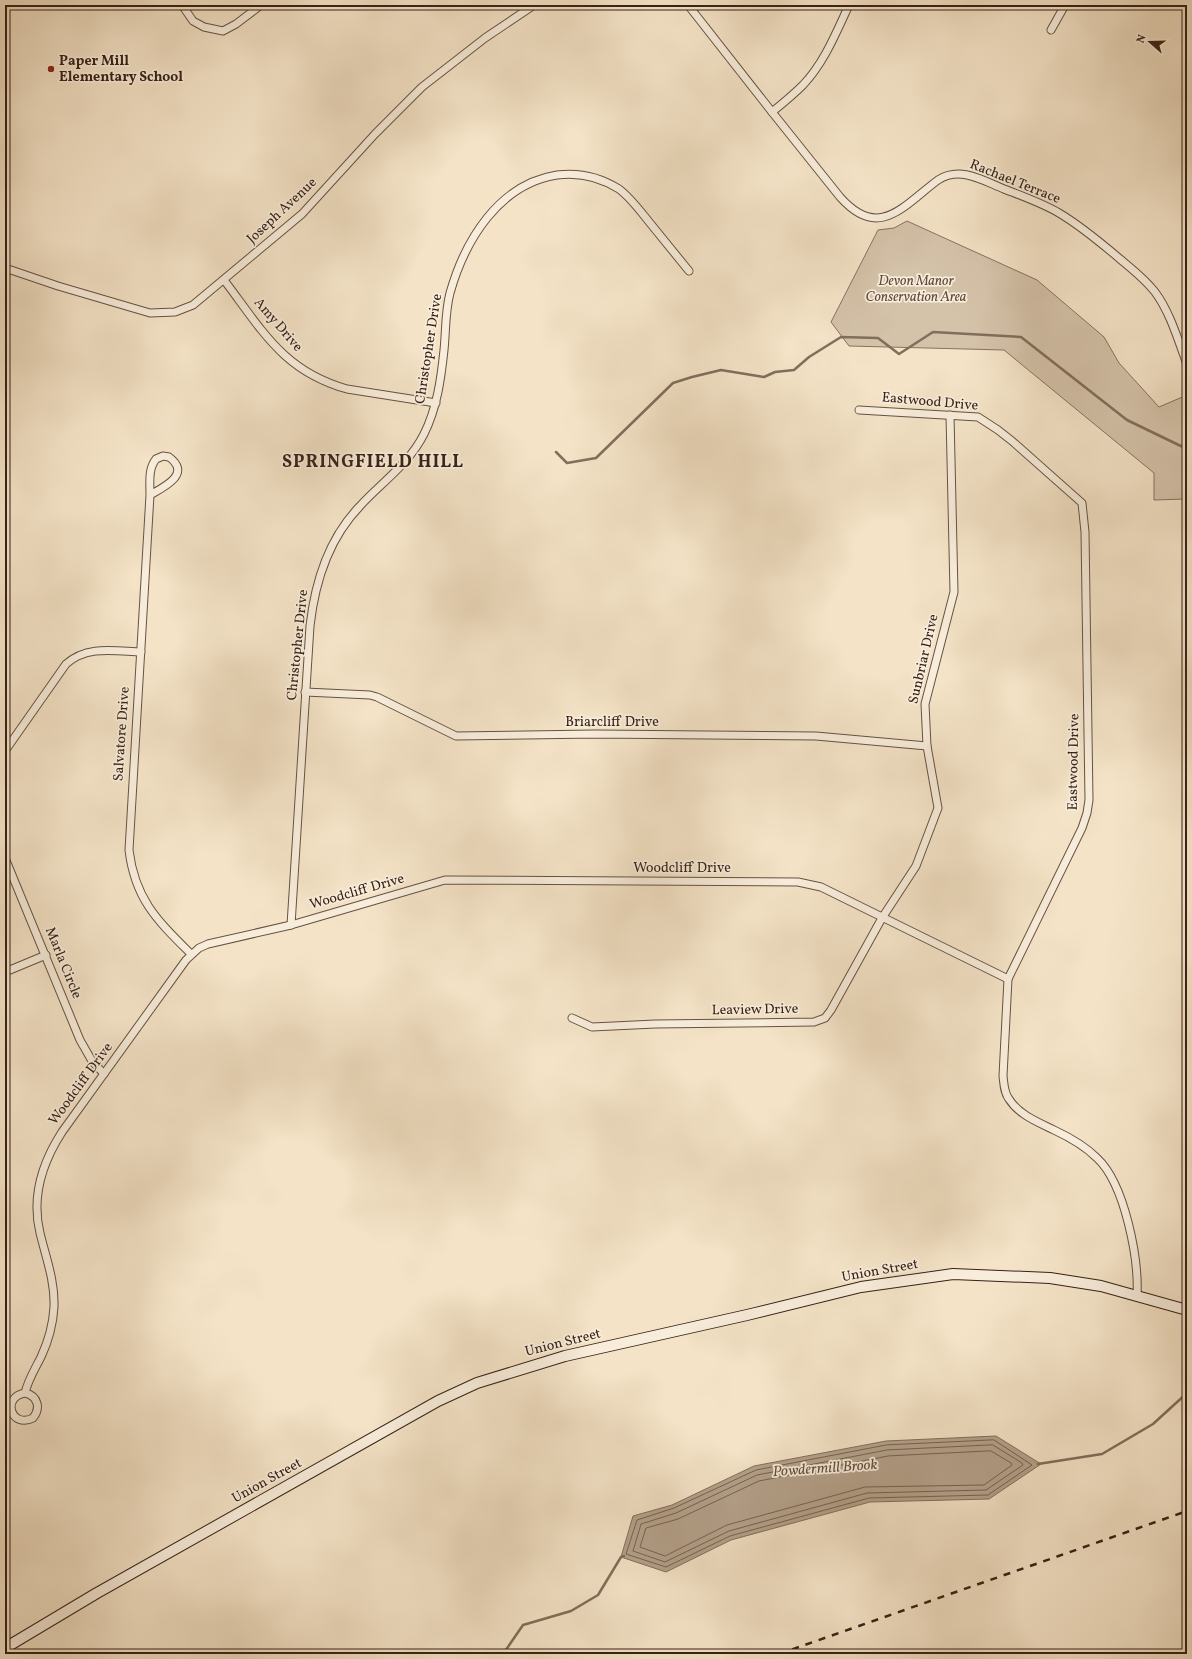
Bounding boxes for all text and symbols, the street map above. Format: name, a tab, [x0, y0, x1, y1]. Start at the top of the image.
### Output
north arrow	[1130, 22, 1170, 62]
text: N	[1134, 33, 1150, 45]
place label: Paper Mill Elementary School	[59, 52, 183, 87]
marker: Paper Mill Elementary School	[46, 64, 56, 74]
street label: Rachael Terrace	[967, 155, 1064, 209]
street label: Joseph Avenue	[243, 173, 321, 248]
park label: Devon Manor Conservation Area	[866, 272, 967, 307]
street label: Christopher Drive	[411, 292, 447, 406]
street label: Amy Drive	[249, 294, 307, 356]
street label: Eastwood Drive	[881, 388, 979, 416]
district label: SPRINGFIELD HILL	[282, 450, 464, 475]
street label: Christopher Drive	[283, 588, 313, 701]
street label: Sunbriar Drive	[904, 612, 944, 706]
street label: Salvatore Drive	[109, 686, 135, 782]
street label: Briarcliff Drive	[565, 713, 659, 732]
street label: Eastwood Drive	[1064, 713, 1084, 811]
street label: Woodcliff Drive	[633, 859, 731, 878]
street label: Woodcliff Drive	[307, 869, 407, 915]
street label: Marla Circle	[40, 924, 86, 1002]
street label: Leaview Drive	[712, 1000, 799, 1020]
street label: Woodcliff Drive	[45, 1039, 118, 1129]
street label: Union Street	[840, 1255, 920, 1287]
street label: Union Street	[523, 1324, 603, 1362]
street label: Union Street	[229, 1454, 305, 1508]
water label: Powdermill Brook	[772, 1455, 878, 1483]

